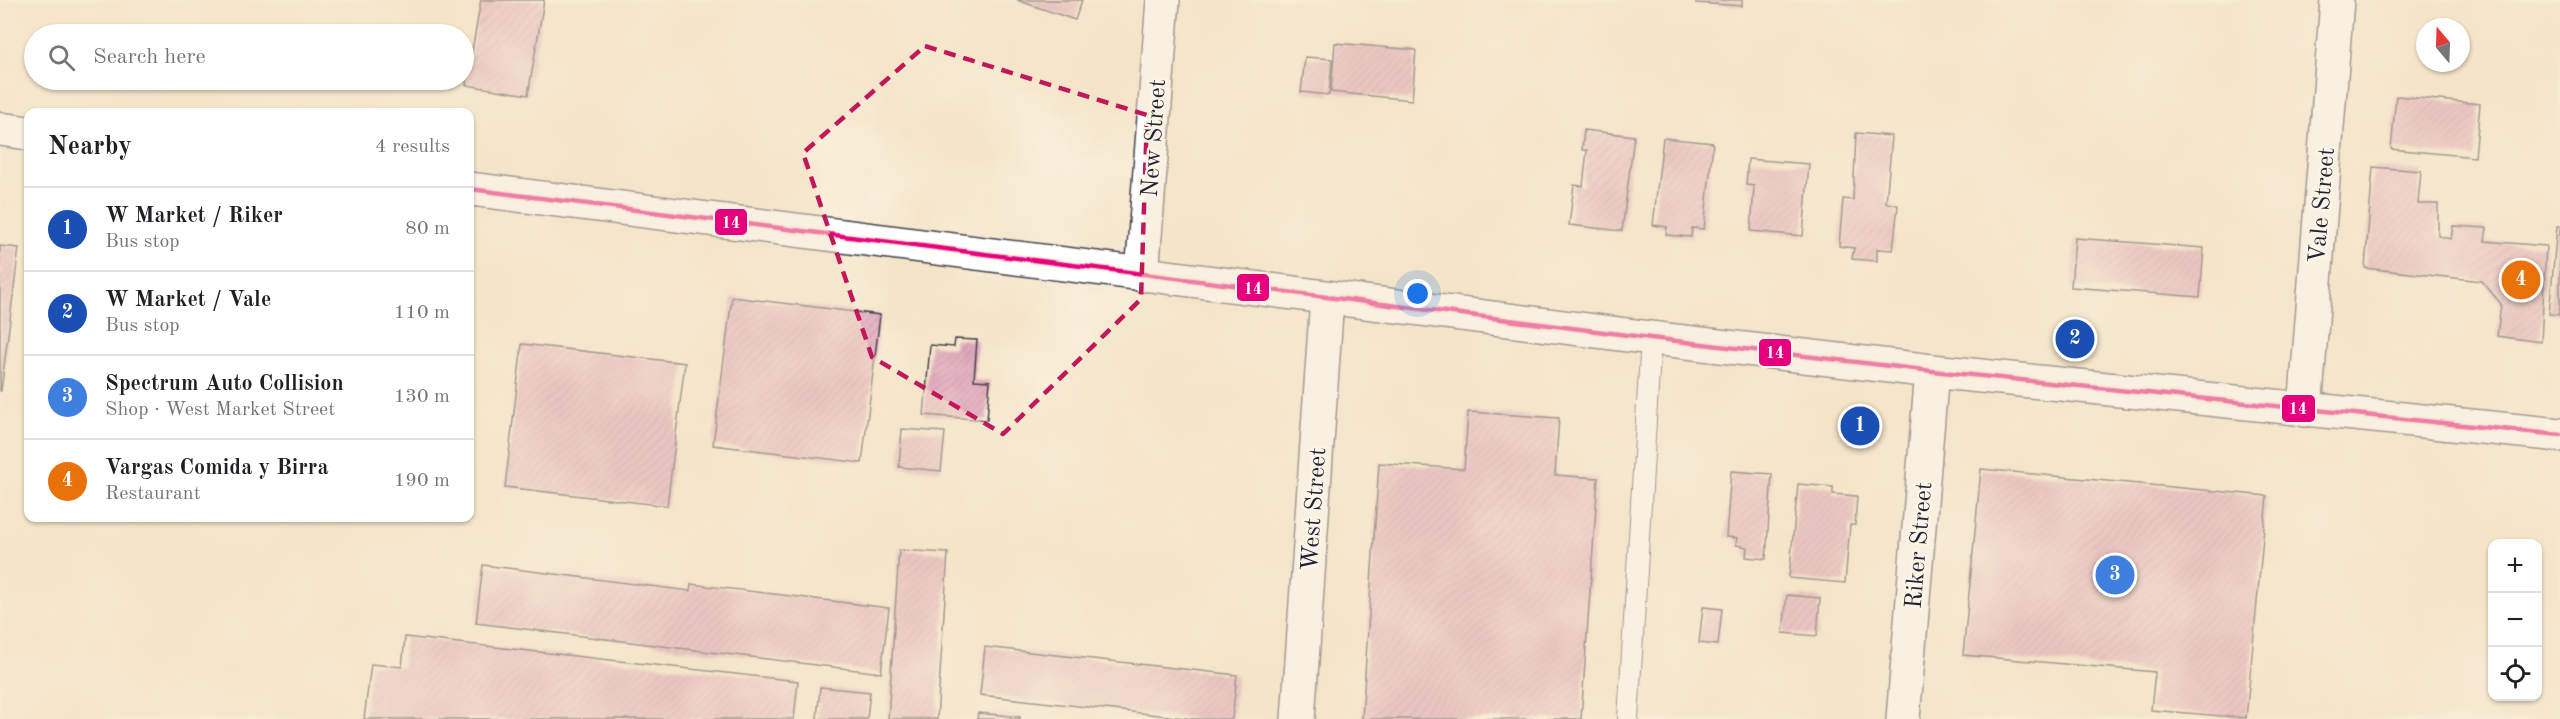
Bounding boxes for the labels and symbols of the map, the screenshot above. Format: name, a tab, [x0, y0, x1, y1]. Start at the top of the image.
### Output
north arrow	[2416, 18, 2470, 72]
street label: New Street	[1139, 78, 1171, 198]
street label: Vale Street	[2306, 146, 2340, 264]
line badge: 14	[714, 208, 748, 236]
text: 14	[722, 216, 740, 232]
pin: 4	[2502, 258, 2540, 302]
line badge: 14	[1236, 273, 1270, 302]
your location	[1403, 279, 1432, 308]
text: 14	[1244, 282, 1262, 298]
pin: 2	[2056, 316, 2094, 362]
line badge: 14	[1758, 338, 1792, 367]
text: 14	[1766, 346, 1784, 362]
line badge: 14	[2281, 394, 2316, 423]
text: 14	[2289, 402, 2307, 418]
pin: 1	[1840, 404, 1880, 448]
street label: West Street	[1299, 447, 1331, 572]
street label: Riker Street	[1902, 481, 1937, 610]
pin: 3	[2096, 552, 2134, 598]

